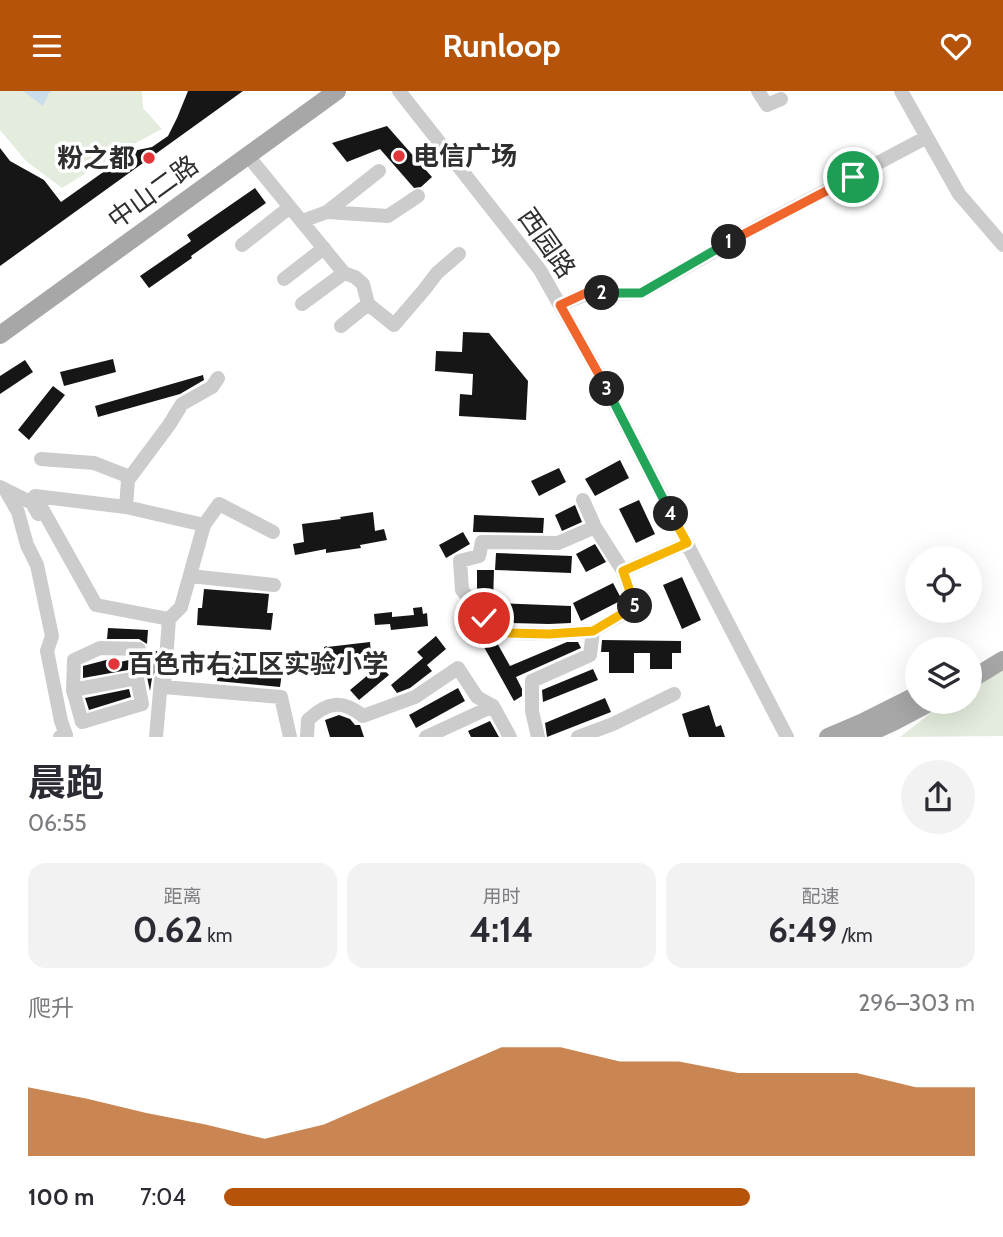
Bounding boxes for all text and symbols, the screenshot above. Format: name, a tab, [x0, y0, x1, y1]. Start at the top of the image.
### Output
text: Runloop	[443, 26, 560, 65]
icon: menu	[28, 27, 66, 65]
icon: heart	[937, 27, 975, 65]
place label: 电信广场	[413, 140, 517, 172]
place label: 粉之都	[57, 142, 135, 174]
pin	[823, 147, 883, 207]
street label: 中山二路	[102, 148, 204, 236]
marker: 电信广场	[391, 148, 407, 164]
marker: 粉之都	[141, 150, 157, 166]
icon: arrive	[834, 158, 872, 196]
street label: 西园路	[512, 202, 582, 284]
pin: 1	[712, 225, 746, 259]
text: 1	[725, 230, 732, 253]
pin: 2	[584, 275, 620, 311]
text: 2	[596, 281, 607, 304]
pin: 3	[590, 371, 624, 407]
text: 3	[601, 377, 612, 400]
pin: 4	[654, 497, 688, 531]
text: 4	[665, 502, 676, 525]
map controls	[905, 546, 982, 714]
button: locate	[905, 546, 982, 623]
pin	[454, 588, 514, 648]
pin: 5	[618, 589, 652, 623]
text: 5	[629, 594, 640, 617]
icon: check	[465, 599, 503, 637]
button: layers	[905, 637, 982, 714]
place label: 百色市右江区实验小学	[128, 648, 388, 680]
marker: 百色市右江区实验小学	[106, 656, 122, 672]
text: 晨跑	[28, 759, 104, 806]
button: share	[901, 760, 975, 834]
text: 06:55	[28, 809, 87, 837]
text: 距离	[163, 885, 202, 908]
text: 用时	[482, 885, 521, 908]
text: 配速	[801, 885, 840, 908]
text: 0.62	[133, 908, 203, 951]
text: 4:14	[469, 908, 534, 951]
text: 6:49	[768, 908, 837, 951]
text: km	[203, 924, 232, 947]
text: /km	[837, 924, 873, 947]
text: 296–303 m	[858, 989, 975, 1017]
text: 爬升	[28, 994, 74, 1022]
text: 100 m	[28, 1183, 94, 1211]
text: 7:04	[140, 1183, 186, 1211]

